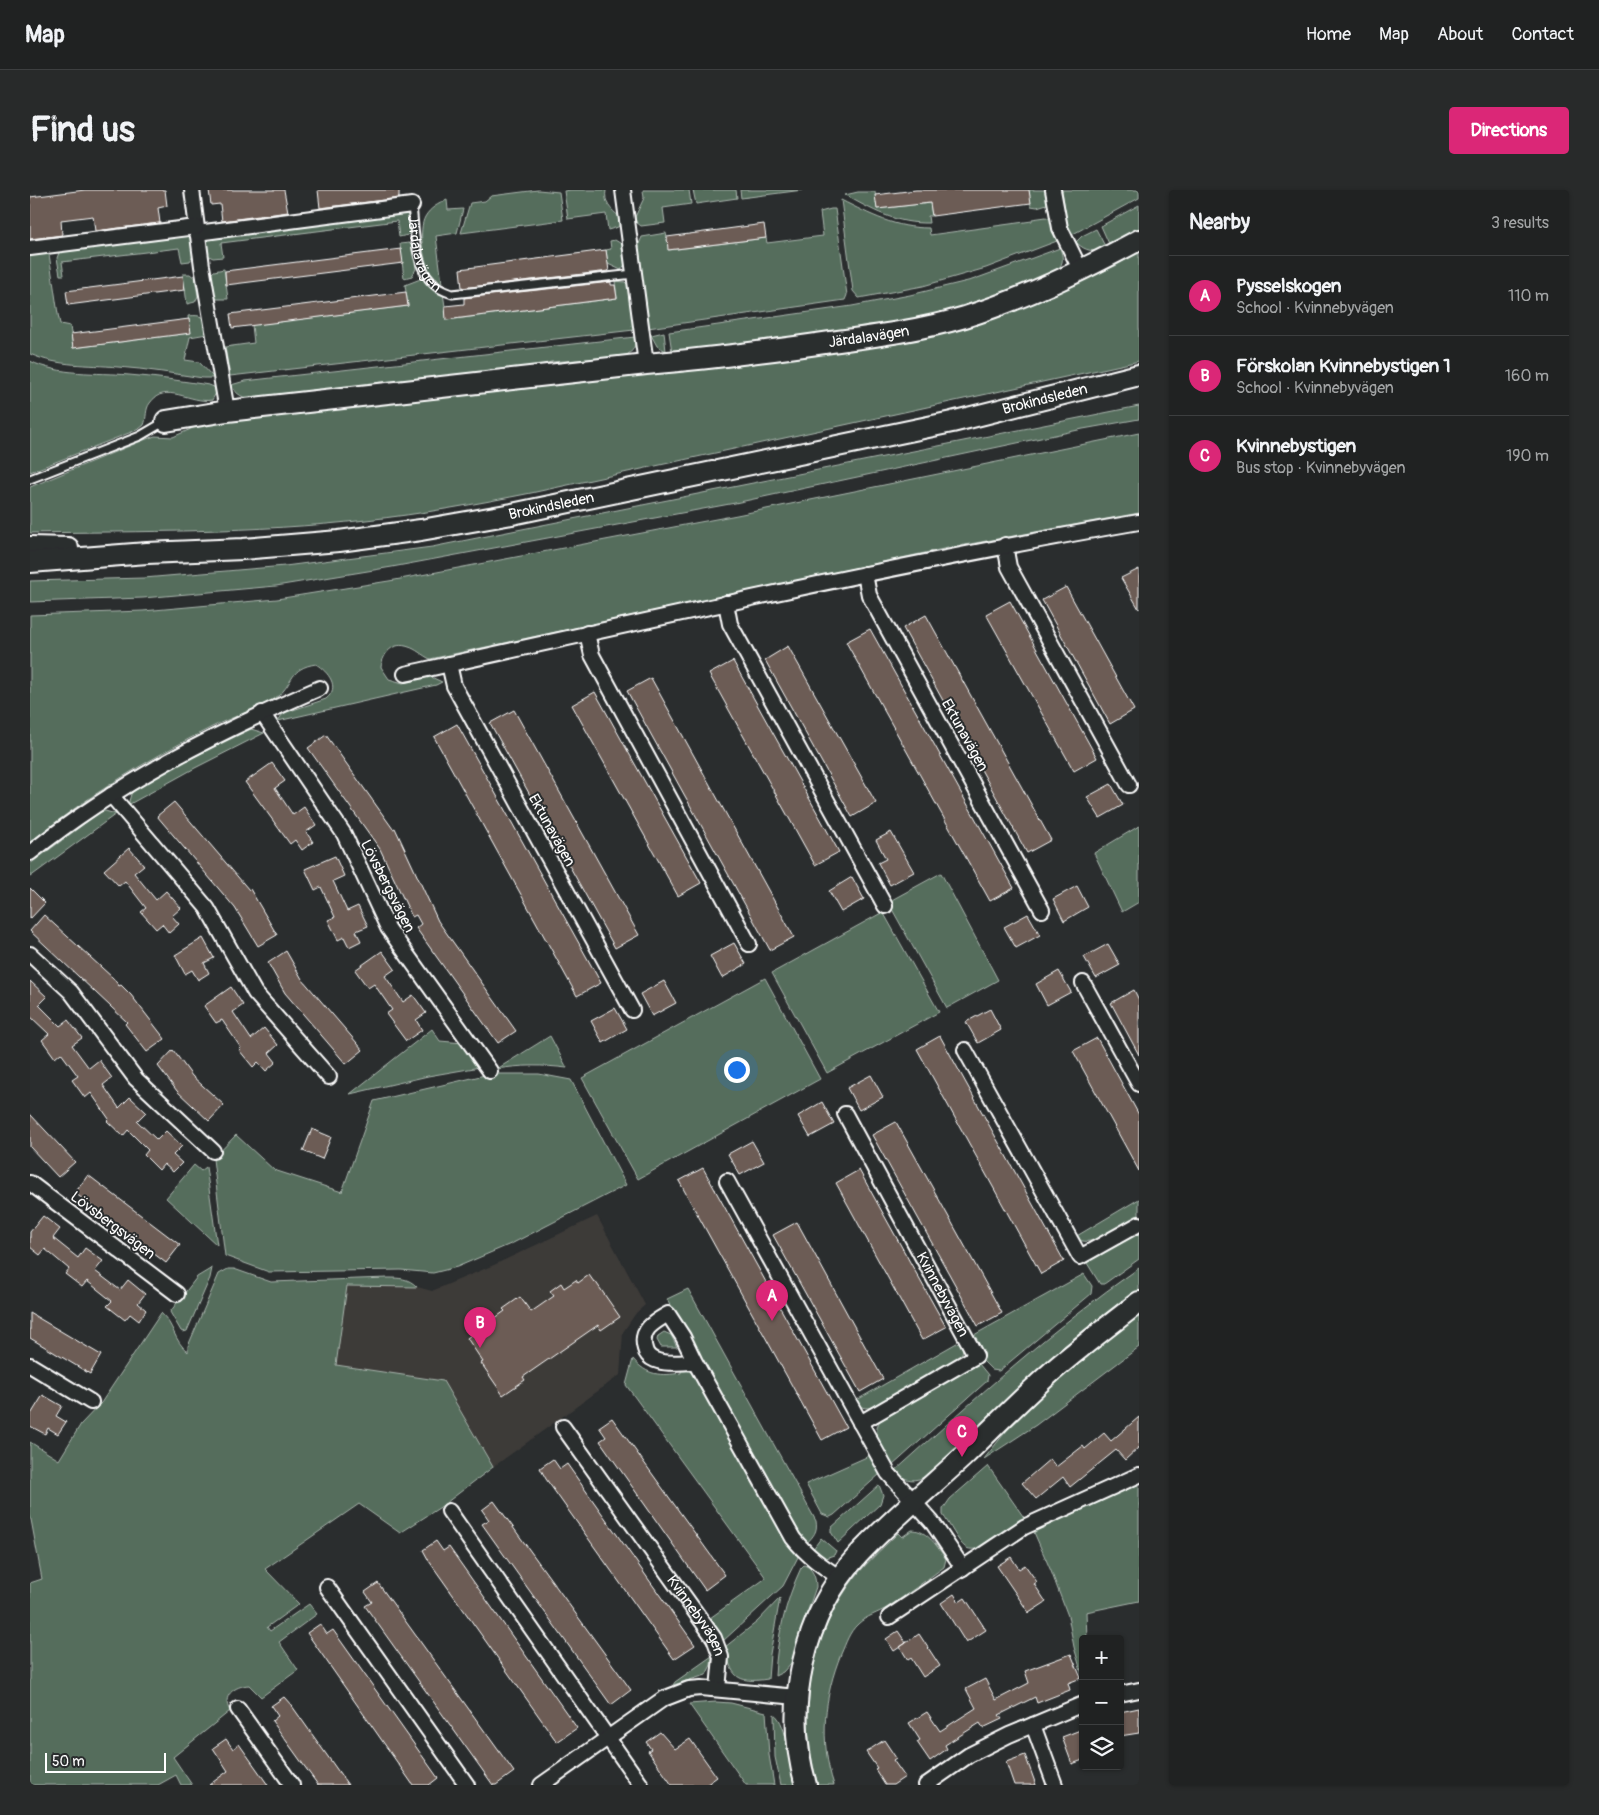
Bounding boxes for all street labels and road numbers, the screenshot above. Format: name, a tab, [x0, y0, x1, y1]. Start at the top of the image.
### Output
street label: Järdalavägen	[403, 214, 445, 297]
street label: Järdalavägen	[827, 321, 911, 352]
street label: Brokindsleden	[1000, 379, 1089, 419]
street label: Brokindsleden	[507, 488, 596, 524]
street label: Ektunavägen	[937, 696, 992, 775]
street label: Ektunavägen	[524, 791, 579, 870]
street label: Lövsbergsvägen	[356, 837, 419, 936]
street label: Lövsbergsvägen	[66, 1187, 159, 1264]
street label: Kvinnebyvägen	[912, 1249, 973, 1340]
street label: Kvinnebyvägen	[662, 1572, 729, 1659]

